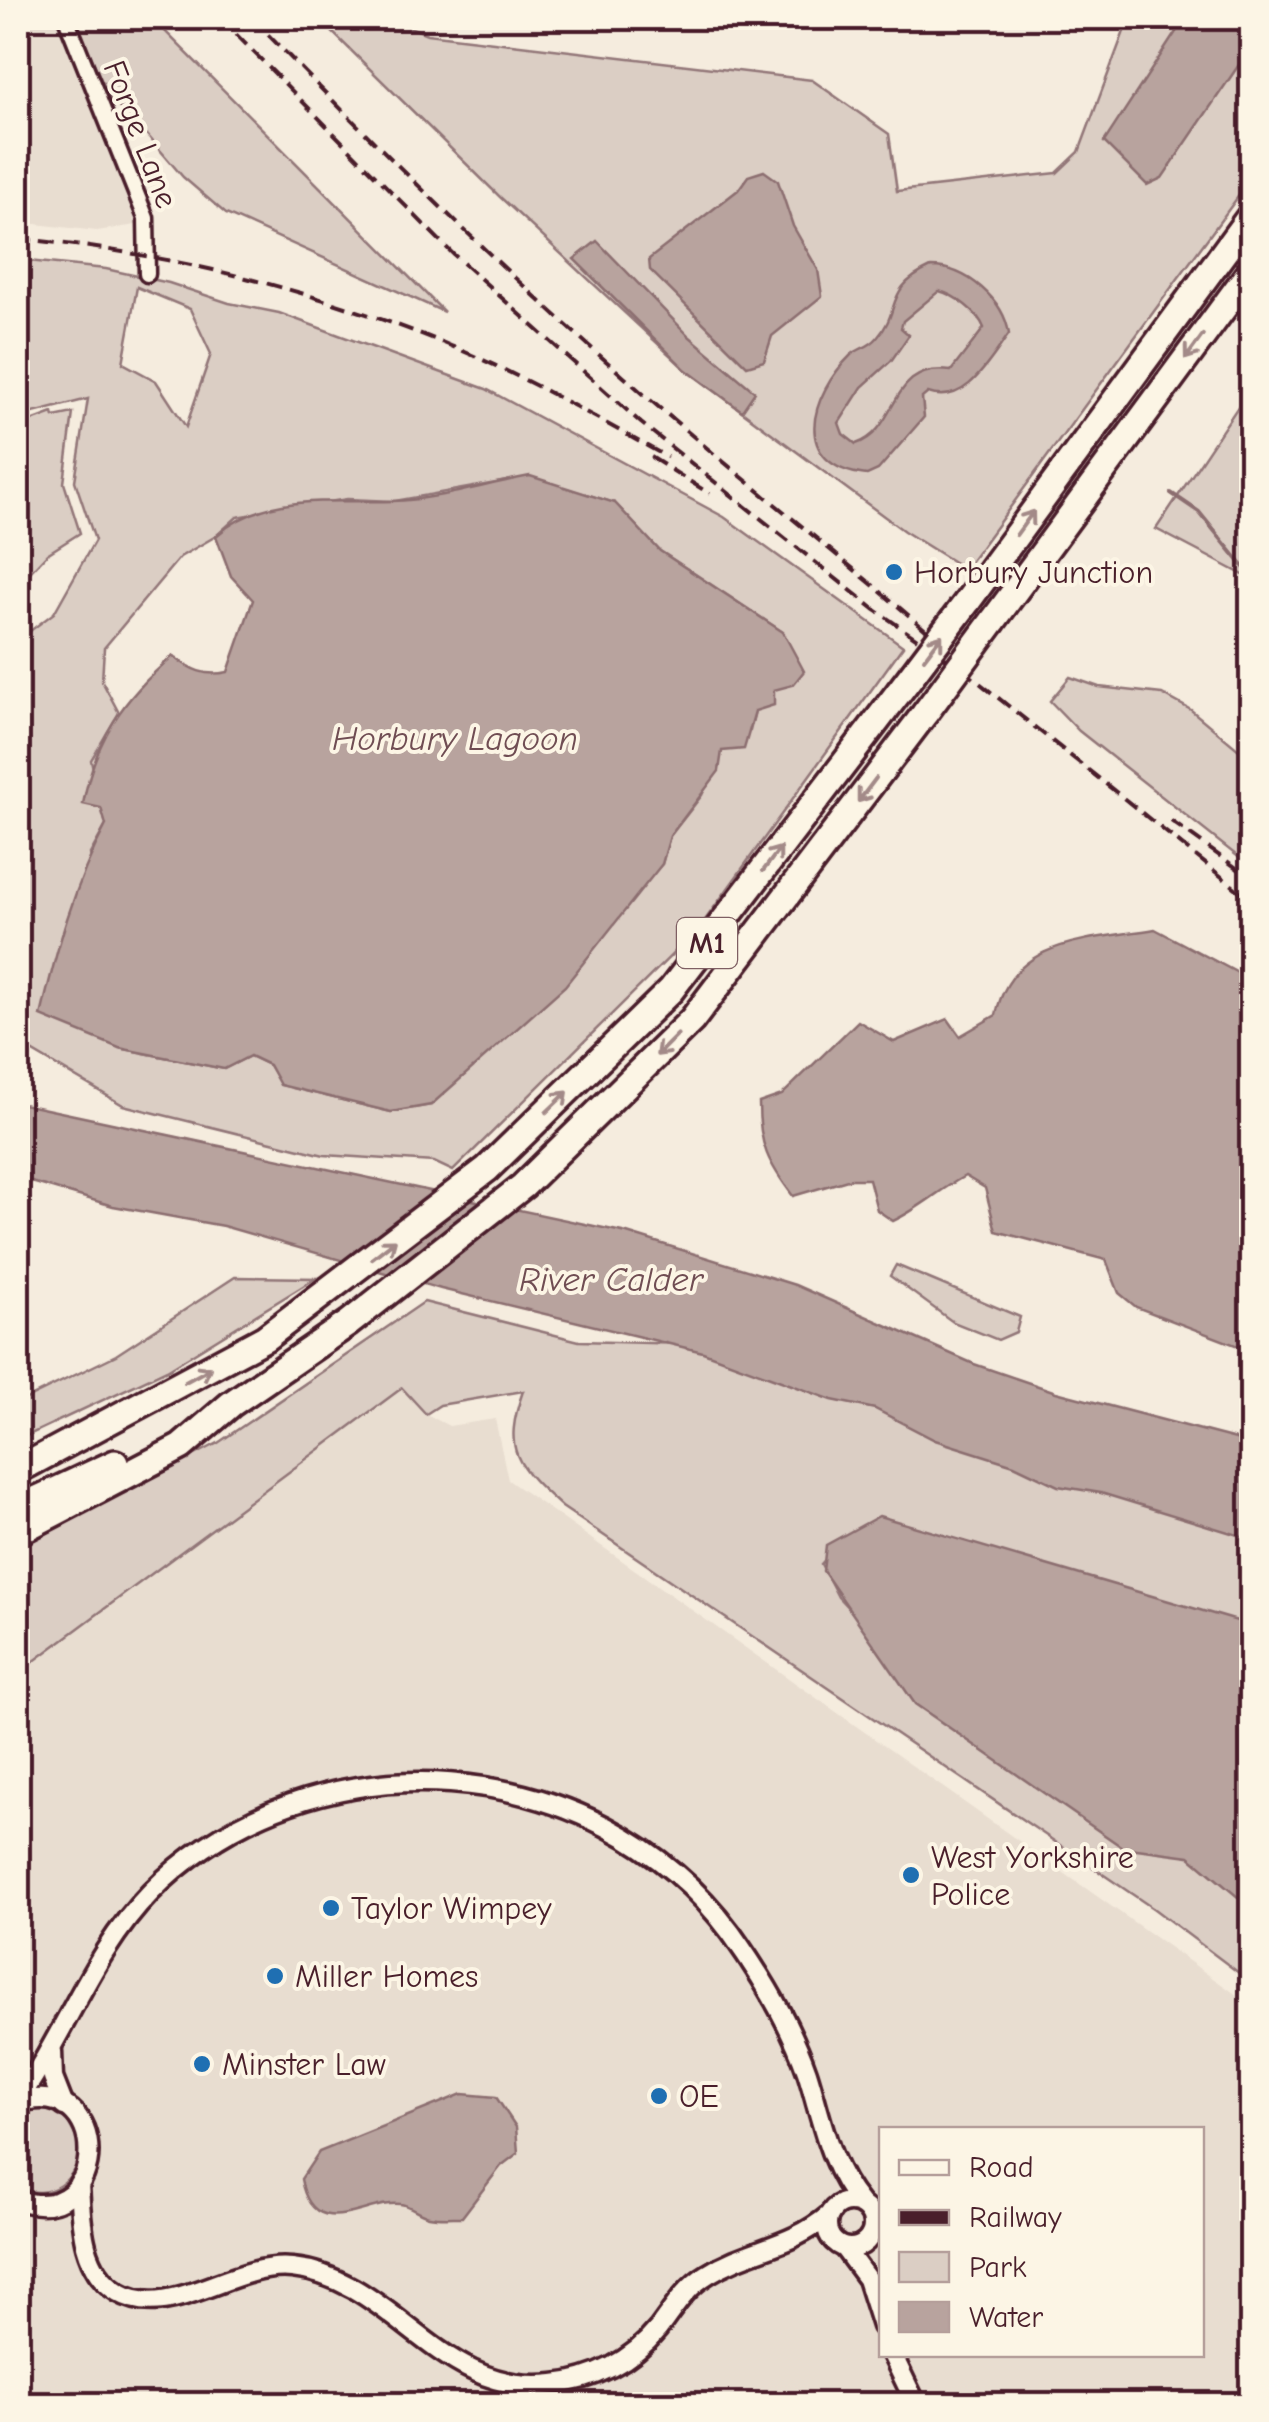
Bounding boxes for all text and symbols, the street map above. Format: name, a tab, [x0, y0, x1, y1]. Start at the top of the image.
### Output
street label: Forge Lane	[96, 55, 186, 213]
one-way arrow	[1183, 333, 1204, 360]
one-way arrow	[1014, 510, 1035, 537]
place label: Horbury Junction	[914, 554, 1153, 591]
marker: Horbury Junction	[883, 561, 905, 583]
one-way arrow	[923, 634, 944, 661]
water label: Horbury Lagoon	[332, 718, 578, 759]
one-way arrow	[857, 776, 878, 803]
one-way arrow	[761, 846, 782, 873]
road number: M1	[677, 918, 737, 968]
one-way arrow	[655, 1033, 679, 1057]
one-way arrow	[544, 1090, 568, 1114]
one-way arrow	[371, 1239, 397, 1261]
water label: River Calder	[519, 1259, 705, 1300]
one-way arrow	[183, 1364, 213, 1384]
place label: West Yorkshire Police	[931, 1839, 1134, 1913]
marker: West Yorkshire Police	[900, 1864, 922, 1886]
place label: Taylor Wimpey	[351, 1890, 552, 1927]
marker: Taylor Wimpey	[320, 1897, 342, 1919]
place label: Miller Homes	[295, 1958, 478, 1995]
marker: Miller Homes	[264, 1965, 286, 1987]
place label: Minster Law	[222, 2046, 386, 2083]
marker: Minster Law	[191, 2053, 213, 2075]
place label: OE	[679, 2078, 719, 2115]
marker: OE	[648, 2085, 670, 2107]
legend	[879, 2127, 1204, 2357]
text: Road	[969, 2150, 1034, 2185]
text: Railway	[969, 2200, 1062, 2235]
text: Park	[969, 2250, 1027, 2285]
text: Water	[969, 2300, 1043, 2335]

